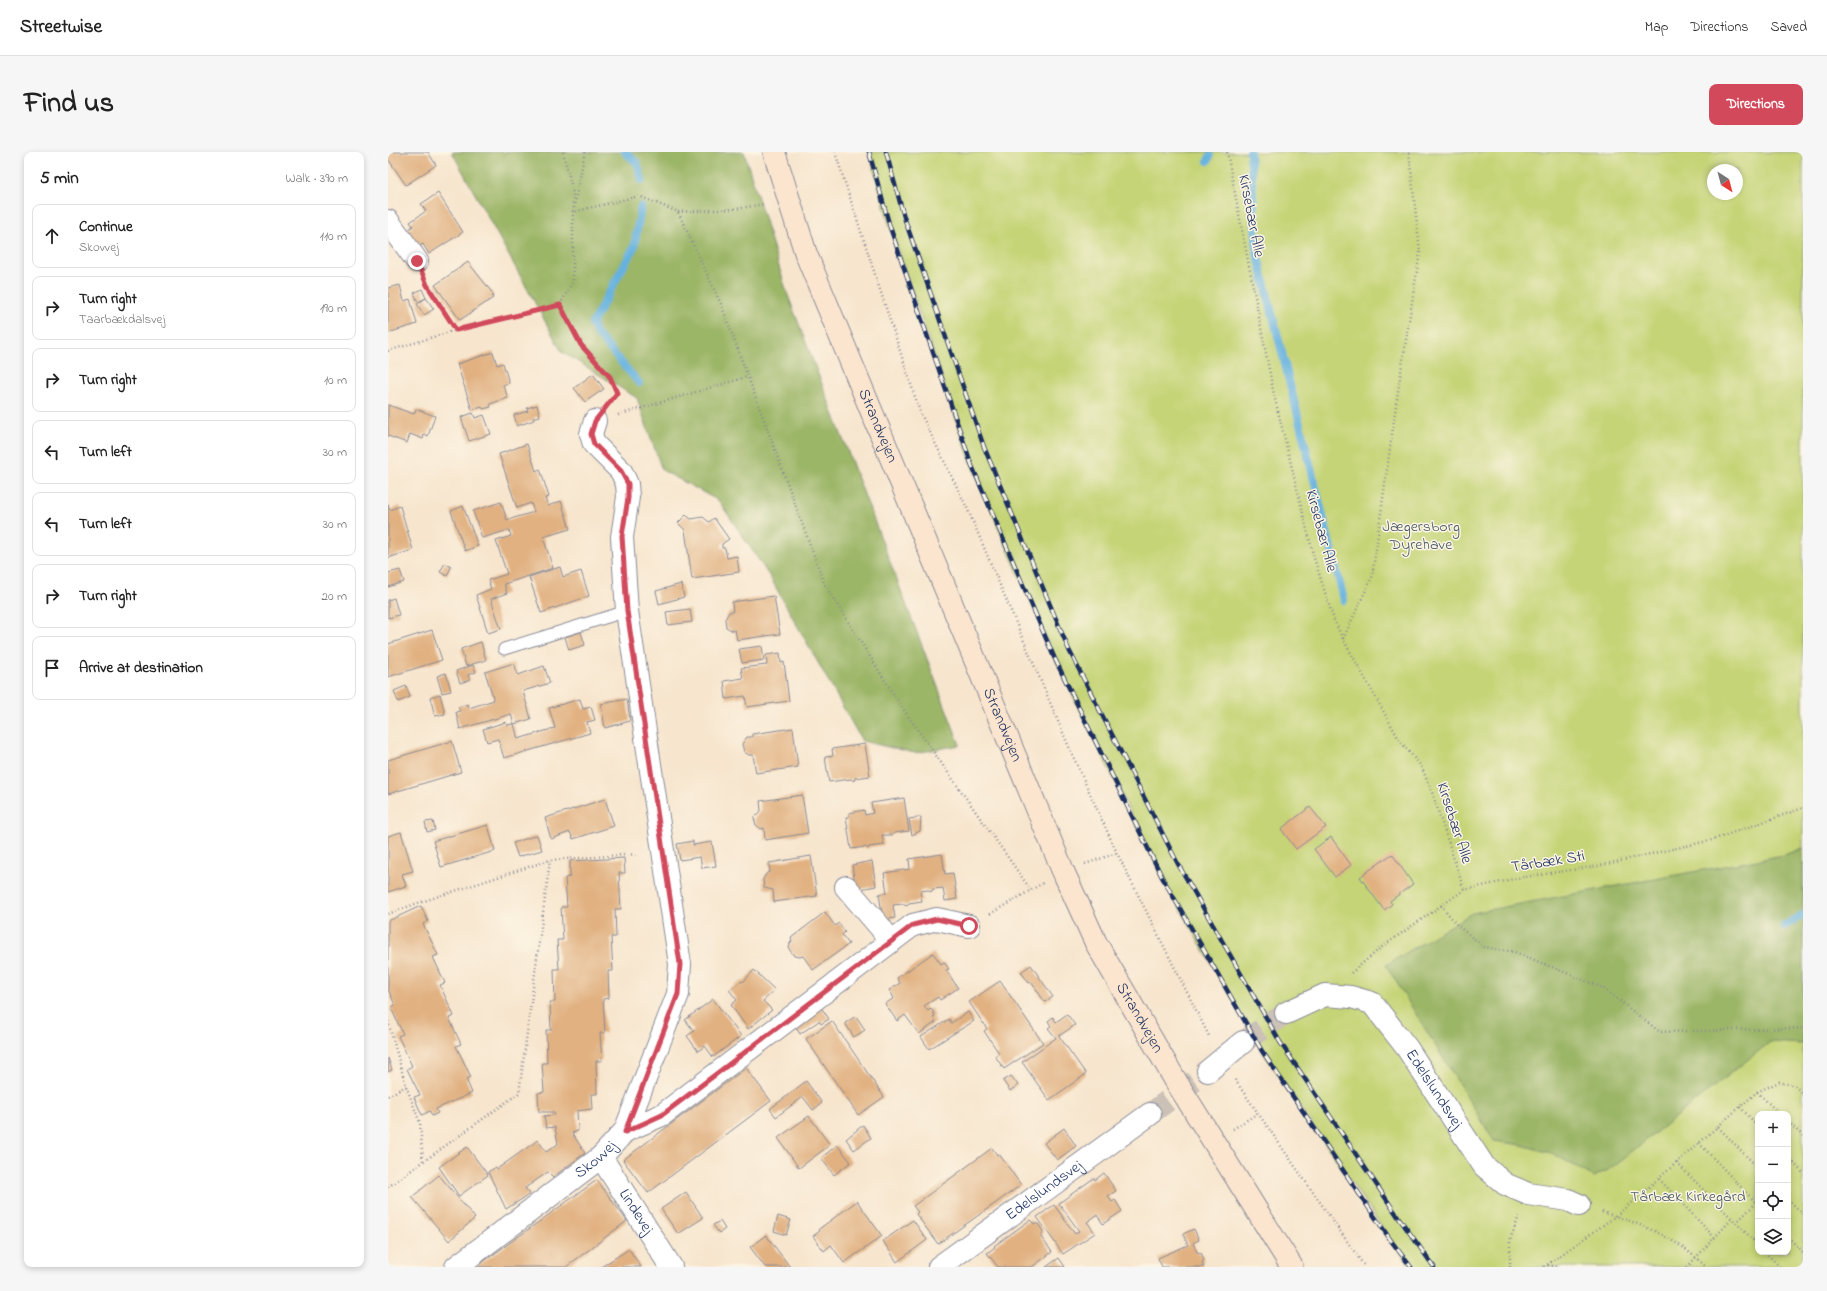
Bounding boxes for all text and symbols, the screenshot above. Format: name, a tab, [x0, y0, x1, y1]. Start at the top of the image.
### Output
text: Streetwise	[20, 14, 102, 41]
text: Map	[1645, 17, 1668, 38]
text: Directions	[1690, 17, 1748, 38]
text: Saved	[1770, 17, 1807, 38]
text: Find us	[24, 84, 114, 125]
button: Directions	[1709, 84, 1803, 125]
north arrow	[1707, 164, 1743, 200]
text: 5 min	[40, 166, 79, 191]
text: Walk · 390 m	[286, 169, 348, 188]
street label: Kirsebær Alle	[1231, 172, 1271, 260]
text: Continue	[79, 216, 133, 238]
icon: ahead	[41, 225, 63, 247]
text: 110 m	[320, 227, 347, 246]
text: Skovvej	[79, 238, 119, 257]
route end	[408, 252, 426, 270]
text: Turn right	[79, 288, 137, 310]
icon: right	[41, 297, 63, 319]
text: 190 m	[320, 299, 347, 318]
text: Taarbækdalsvej	[79, 310, 165, 329]
icon: right	[41, 369, 63, 391]
text: Turn right	[79, 369, 137, 391]
text: 10 m	[324, 371, 347, 390]
street label: Strandvejen	[851, 385, 904, 467]
icon: left	[41, 441, 63, 463]
text: Turn left	[79, 441, 132, 463]
text: 30 m	[323, 443, 347, 462]
street label: Kirsebær Alle	[1299, 487, 1344, 576]
icon: left	[41, 513, 63, 535]
text: Turn left	[79, 513, 132, 535]
text: 30 m	[323, 515, 347, 534]
park label: Jægersborg Dyrehave	[1382, 515, 1460, 557]
icon: right	[41, 585, 63, 607]
text: Turn right	[79, 585, 137, 607]
text: 20 m	[322, 587, 347, 606]
icon: arrive	[41, 657, 63, 679]
text: Arrive at destination	[79, 657, 203, 679]
street label: Strandvejen	[976, 684, 1028, 766]
street label: Kirsebær Alle	[1430, 779, 1479, 868]
street label: Tårbæk Sti	[1509, 844, 1587, 880]
route start	[960, 917, 978, 935]
street label: Strandvejen	[1109, 978, 1169, 1058]
street label: Edelslundsvej	[1399, 1045, 1469, 1134]
map controls	[1755, 1111, 1791, 1255]
button: +	[1755, 1111, 1791, 1147]
street label: Skovvej	[570, 1135, 623, 1185]
button: −	[1755, 1147, 1791, 1183]
street label: Edelslundsvej	[1001, 1154, 1089, 1227]
button: locate	[1755, 1183, 1791, 1219]
street label: Lindevej	[612, 1184, 660, 1240]
park label: Tårbæk Kirkegård	[1630, 1185, 1746, 1209]
button: layers	[1755, 1219, 1791, 1255]

